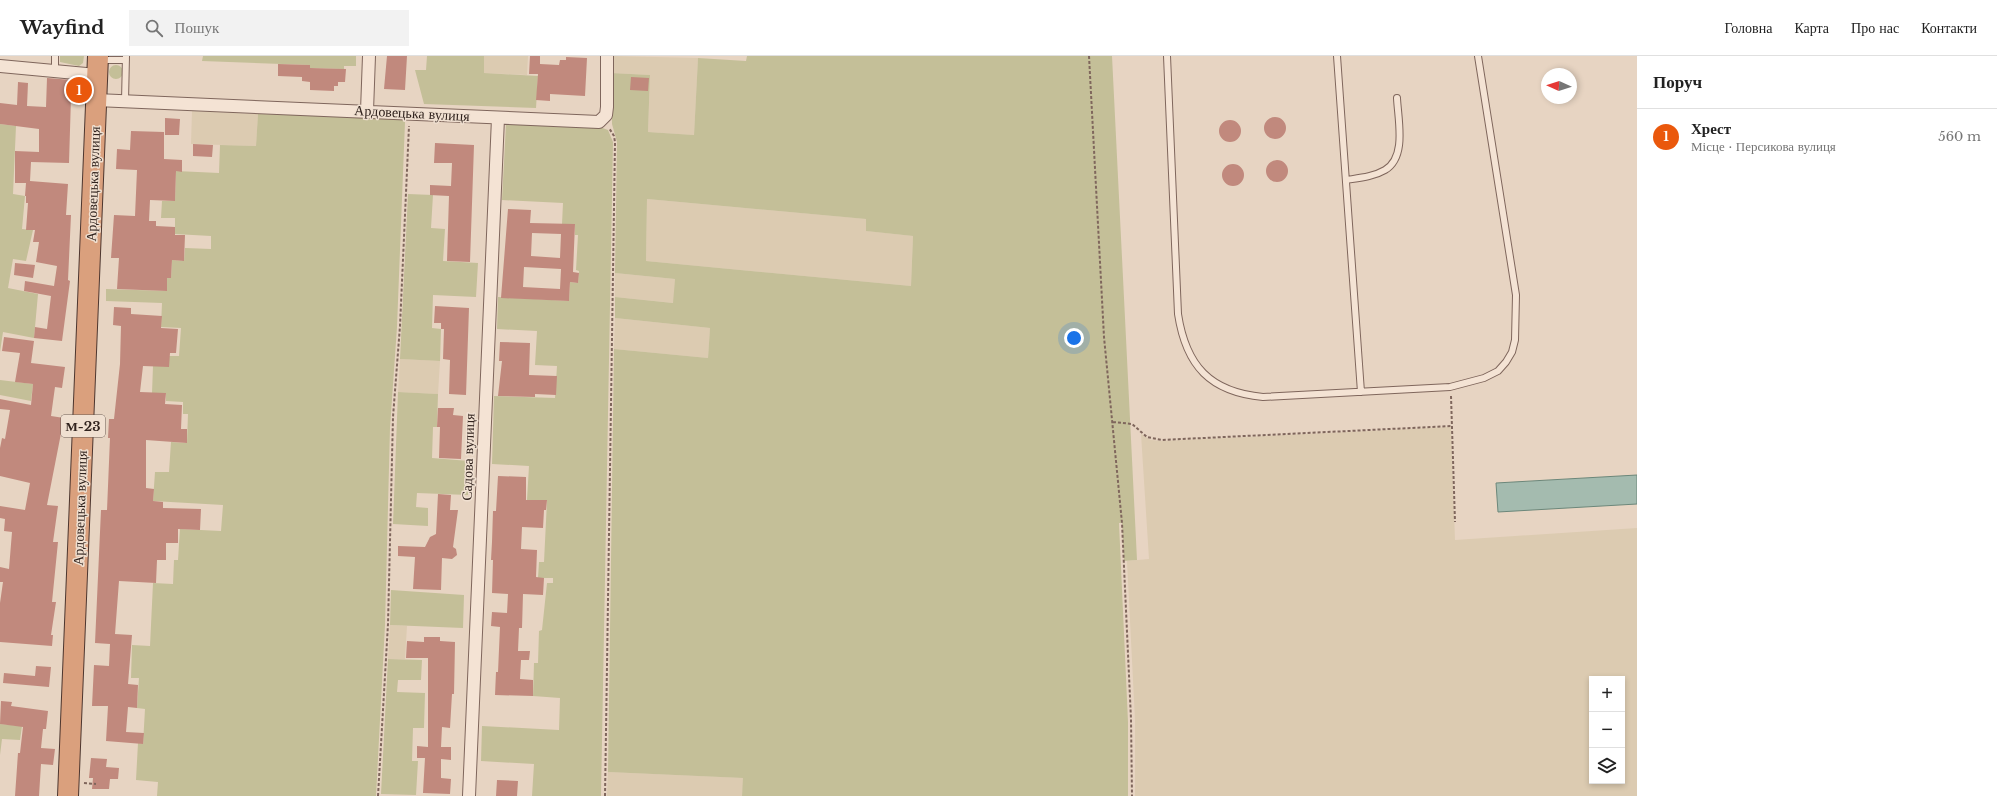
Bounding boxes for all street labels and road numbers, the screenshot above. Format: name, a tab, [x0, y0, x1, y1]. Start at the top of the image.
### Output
street label: Ардовецька вулиця	[354, 101, 471, 125]
street label: Ардовецька вулиця	[82, 125, 104, 242]
street label: Садова вулиця	[457, 413, 479, 501]
road number: М-23	[61, 415, 105, 437]
street label: Ардовецька вулиця	[69, 449, 91, 566]

